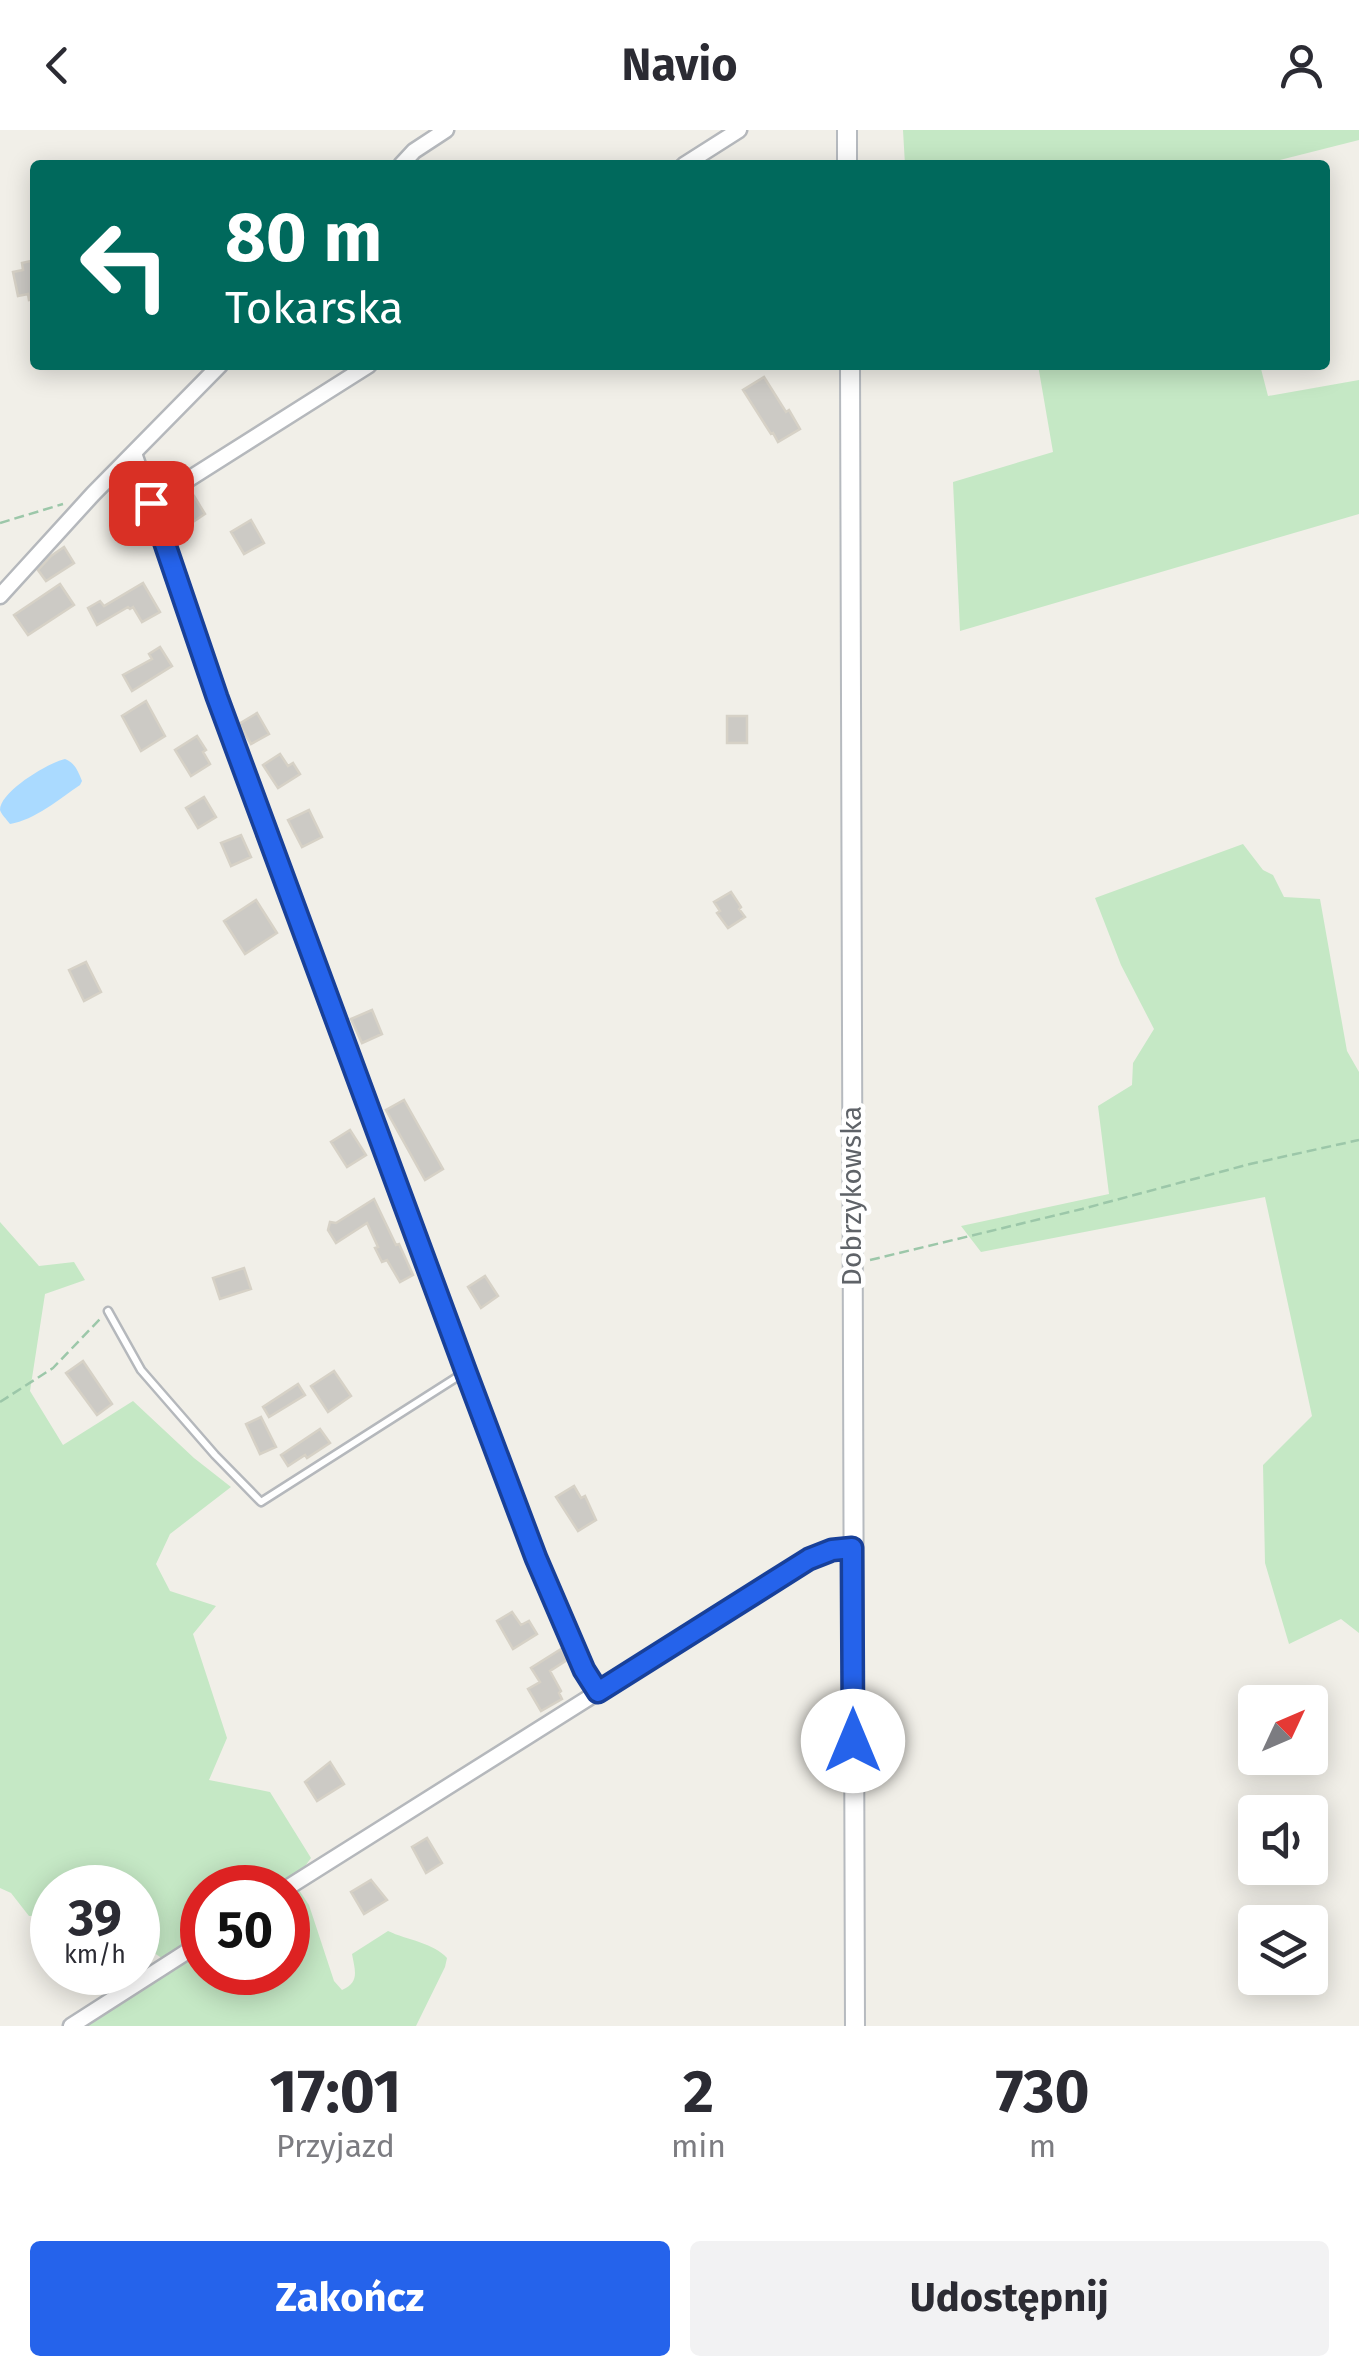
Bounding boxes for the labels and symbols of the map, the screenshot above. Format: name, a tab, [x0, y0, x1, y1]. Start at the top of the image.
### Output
pin	[109, 461, 194, 546]
street label: Dobrzykowska	[835, 1106, 868, 1286]
north arrow	[1238, 1685, 1328, 1775]
position arrow	[801, 1689, 905, 1793]
speed limit sign: 50	[180, 1865, 310, 1995]

